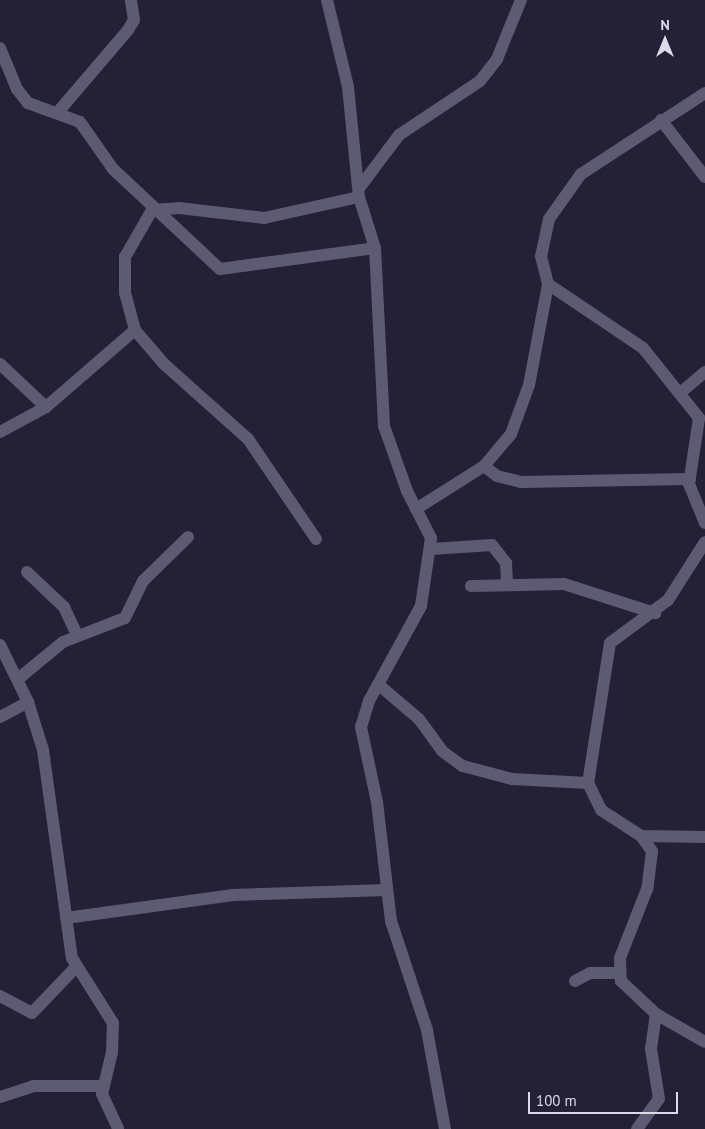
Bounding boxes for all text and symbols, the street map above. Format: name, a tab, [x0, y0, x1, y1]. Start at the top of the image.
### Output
north arrow	[640, 15, 690, 65]
text: N	[660, 16, 670, 34]
scale bar	[530, 1082, 680, 1114]
text: 100 m	[536, 1091, 577, 1110]

